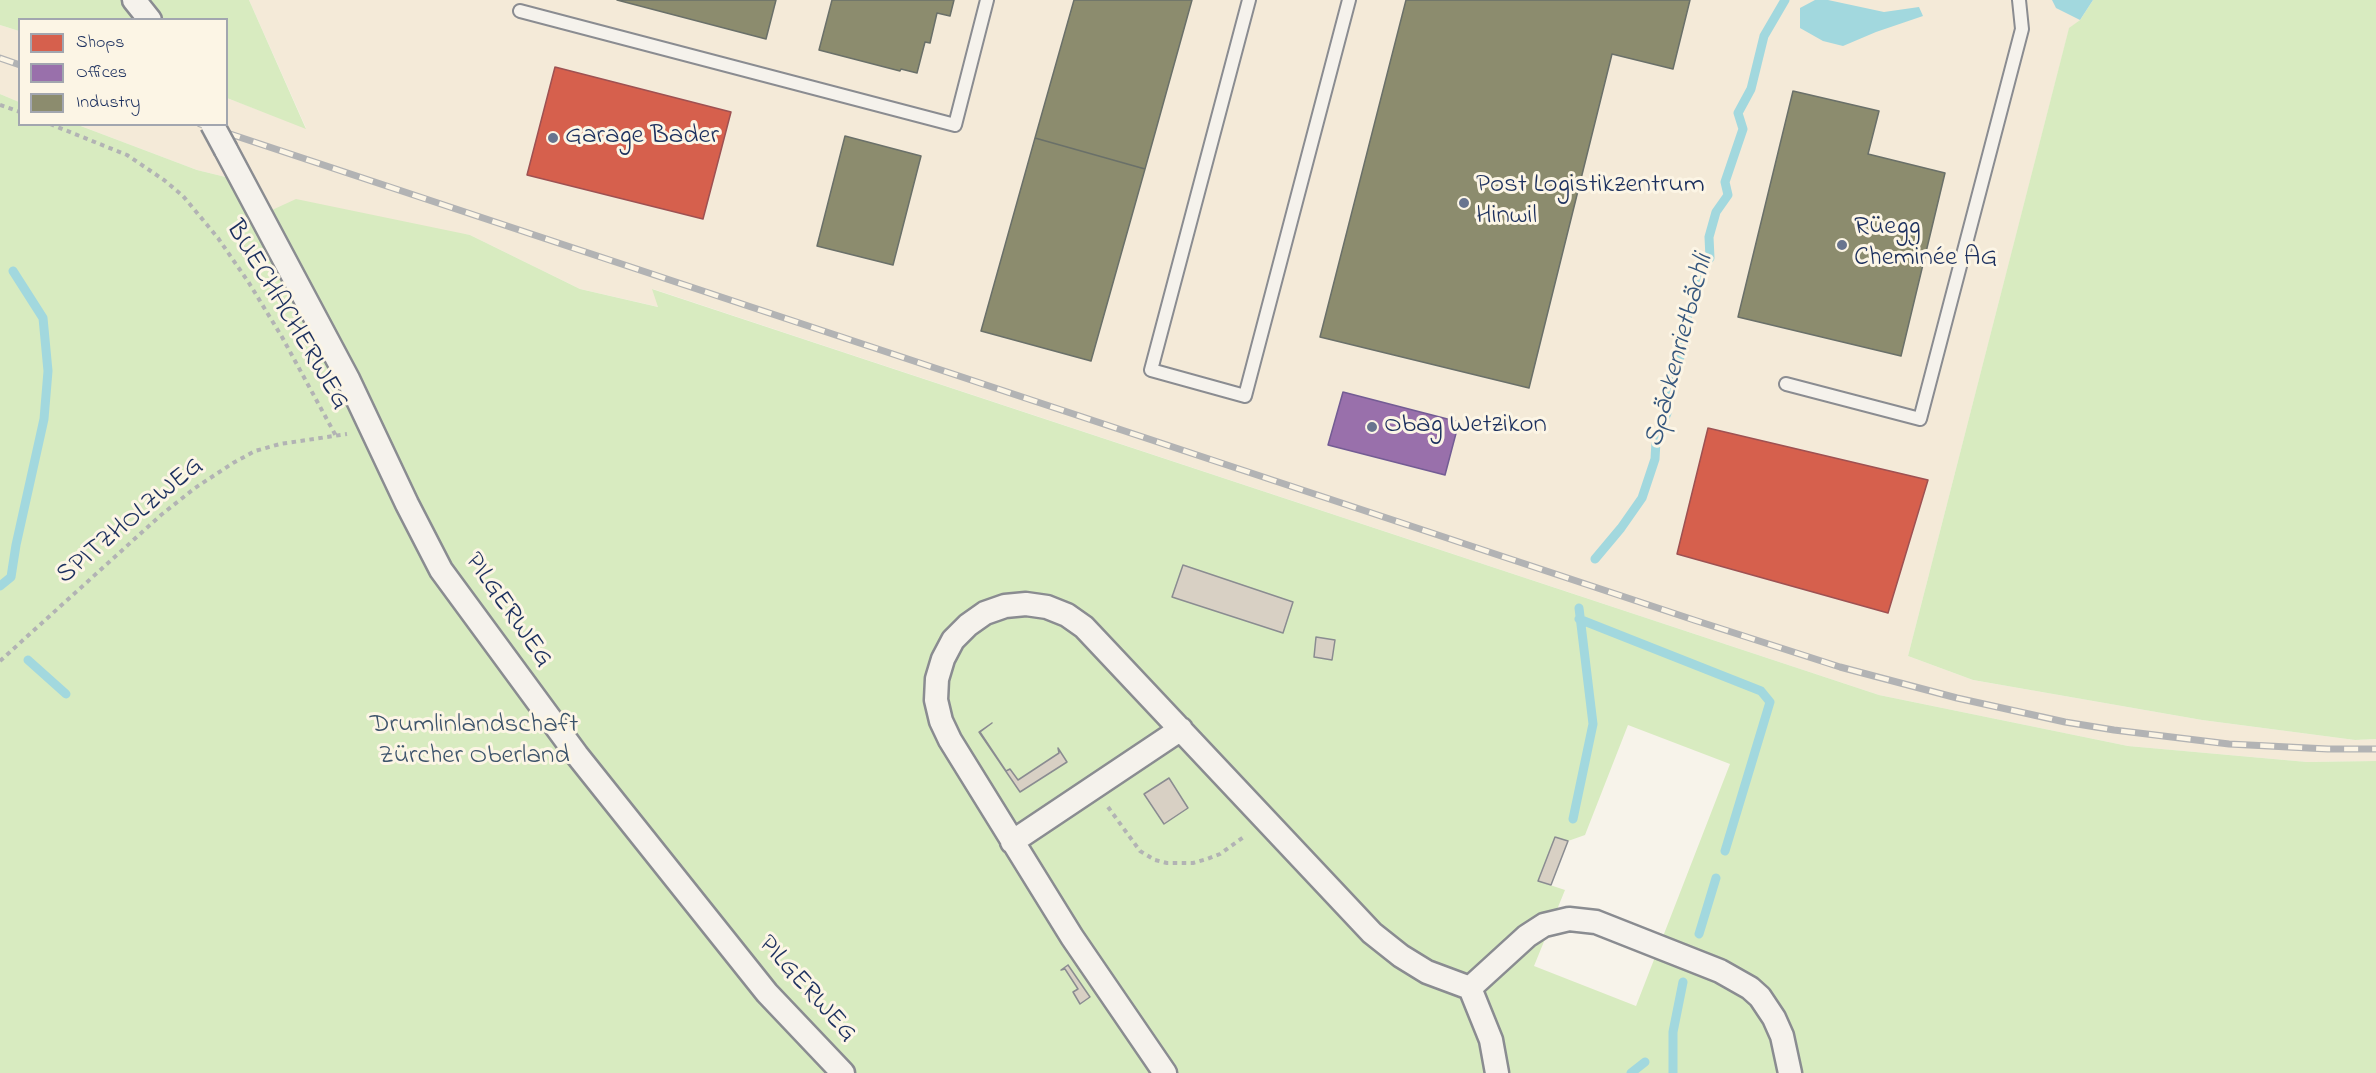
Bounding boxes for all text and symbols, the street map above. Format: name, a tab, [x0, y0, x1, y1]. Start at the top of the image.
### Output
legend	[18, 18, 228, 126]
text: Shops	[76, 30, 124, 56]
text: Offices	[76, 60, 127, 86]
text: Industry	[76, 90, 140, 116]
place label: Garage Bader	[565, 122, 719, 154]
marker: Garage Bader	[546, 131, 560, 145]
place label: Post Logistikzentrum Hinwil	[1476, 171, 1705, 234]
marker: Post Logistikzentrum Hinwil	[1457, 196, 1471, 210]
place label: Rüegg Cheminée AG	[1854, 213, 1997, 276]
street label: BUECHACHERWEG	[217, 216, 355, 416]
marker: Rüegg Cheminée AG	[1835, 238, 1849, 252]
water label: Späckenrietbächli	[1639, 251, 1723, 451]
place label: Obag Wetzikon	[1384, 411, 1547, 443]
marker: Obag Wetzikon	[1365, 420, 1379, 434]
street label: SPITZHOLZWEG	[51, 451, 211, 593]
street label: PILGERWEG	[456, 547, 558, 675]
park label: Drumlinlandschaft Zürcher Oberland	[370, 711, 578, 774]
street label: PILGERWEG	[750, 930, 862, 1050]

